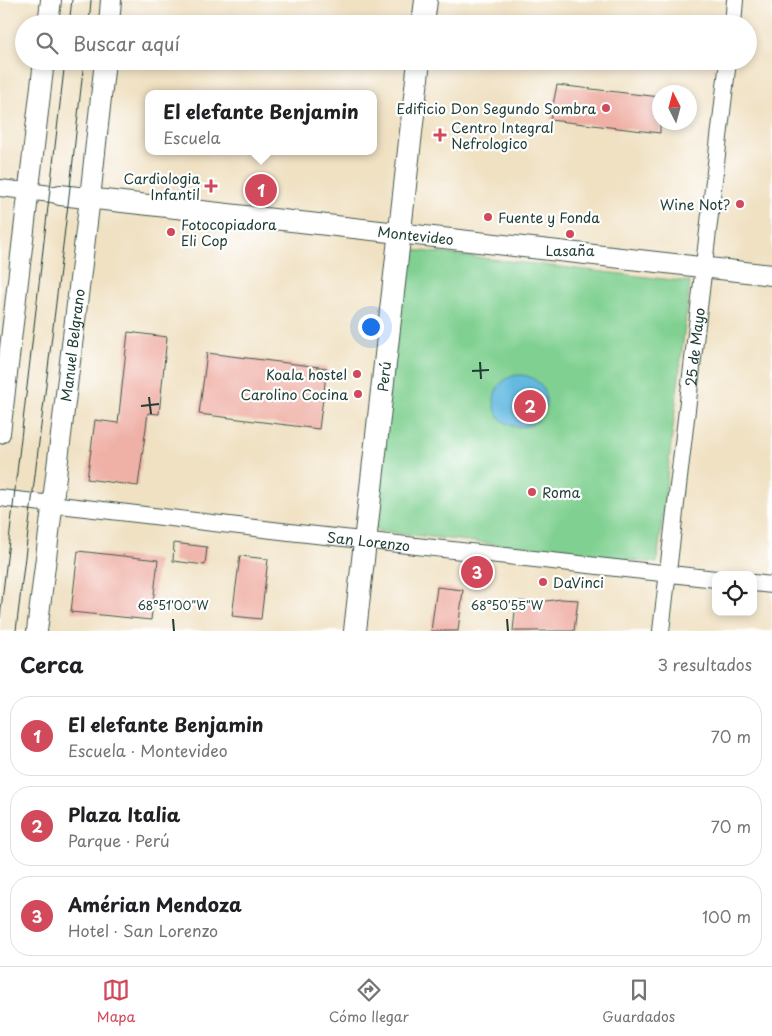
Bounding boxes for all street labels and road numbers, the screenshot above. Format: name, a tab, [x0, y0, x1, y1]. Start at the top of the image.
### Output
street label: Montevideo	[377, 220, 455, 250]
street label: Manuel Belgrano	[55, 287, 89, 403]
street label: 25 de Mayo	[679, 306, 709, 388]
street label: Perú	[371, 360, 396, 393]
street label: San Lorenzo	[326, 526, 411, 556]

